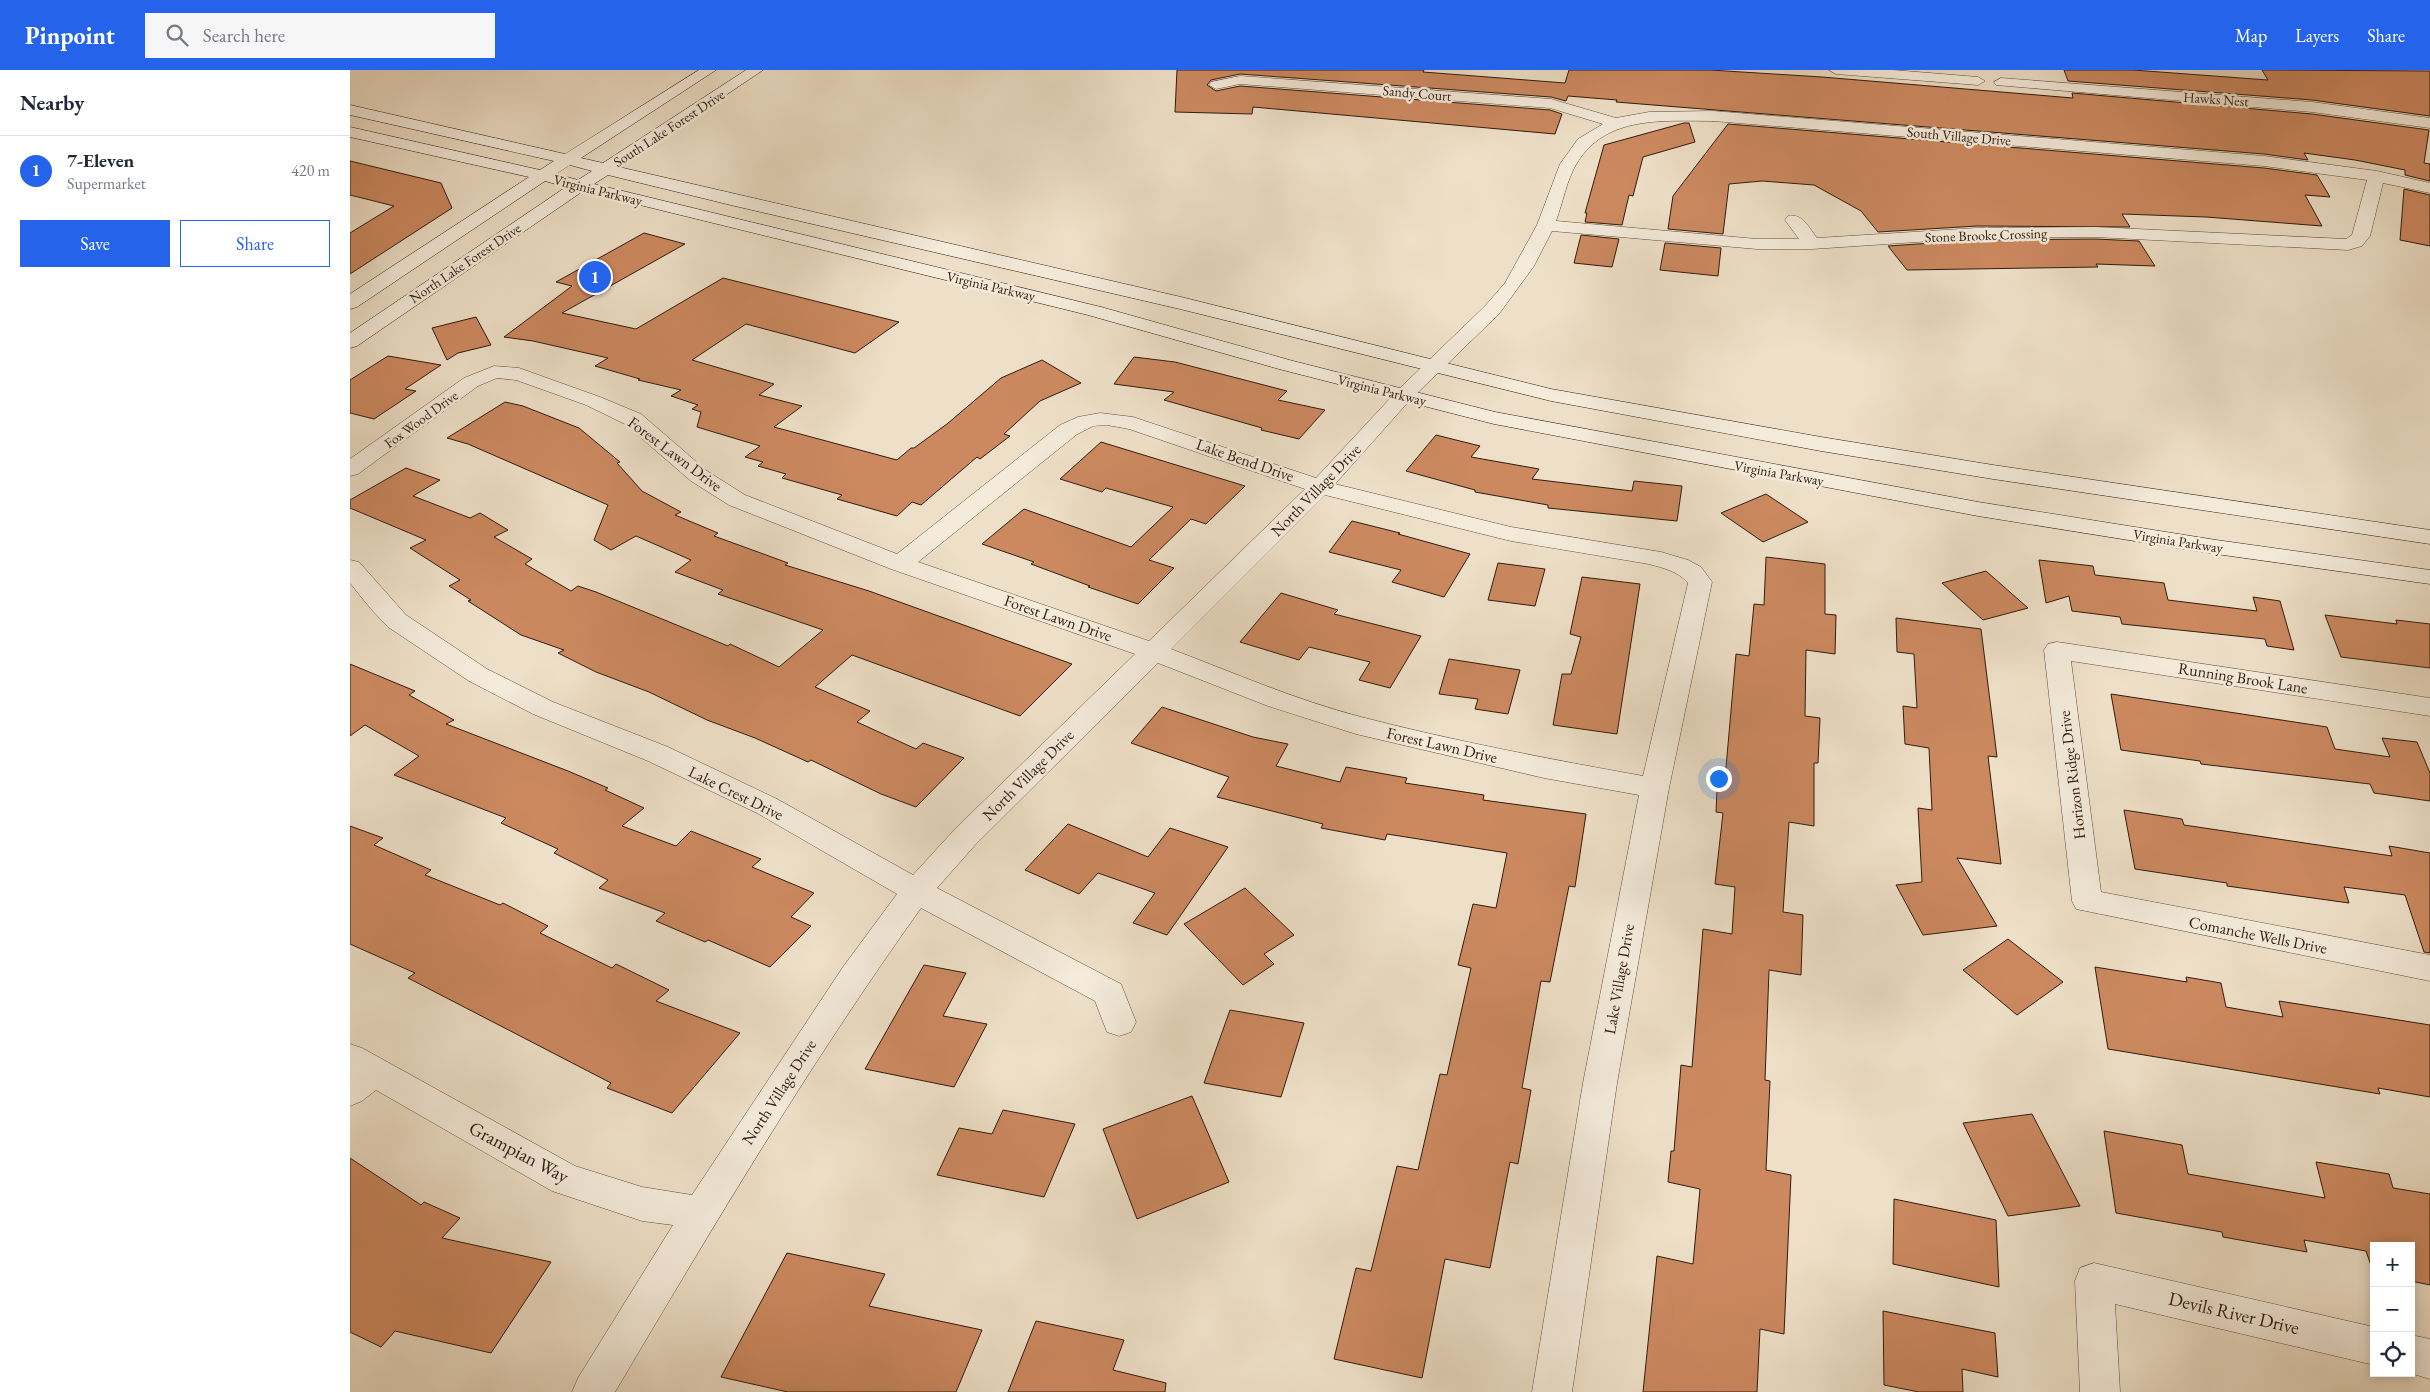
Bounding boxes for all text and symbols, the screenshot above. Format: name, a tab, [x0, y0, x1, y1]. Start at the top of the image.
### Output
search box	[145, 13, 495, 58]
text: Pinpoint	[25, 20, 115, 51]
icon: search	[163, 21, 191, 49]
text: Search here	[203, 23, 285, 48]
text: Map	[2235, 24, 2267, 47]
text: Layers	[2295, 24, 2339, 47]
text: Share	[2367, 24, 2405, 47]
street label: Sandy Court	[1382, 81, 1453, 105]
street label: South Lake Forest Drive	[610, 85, 729, 171]
street label: Hawks Nest	[2183, 88, 2250, 110]
text: Nearby	[20, 89, 84, 116]
street label: South Village Drive	[1906, 122, 2012, 150]
text: 7-Eleven	[67, 148, 134, 173]
text: 1	[32, 160, 40, 181]
text: 420 m	[291, 160, 330, 181]
street label: Virginia Parkway	[552, 170, 645, 210]
text: Supermarket	[67, 173, 146, 194]
street label: North Lake Forest Drive	[406, 219, 525, 307]
button: Save	[20, 220, 170, 267]
button: Share	[180, 220, 330, 267]
street label: Stone Brooke Crossing	[1925, 224, 2048, 246]
pin: 1	[579, 258, 611, 296]
street label: Virginia Parkway	[945, 267, 1038, 305]
street label: Virginia Parkway	[1336, 370, 1429, 410]
street label: Fox Wood Drive	[380, 386, 462, 452]
street label: Forest Lawn Drive	[624, 412, 726, 496]
street label: Lake Bend Drive	[1193, 433, 1297, 487]
street label: North Village Drive	[1266, 439, 1366, 541]
street label: Virginia Parkway	[1733, 456, 1826, 490]
street label: Virginia Parkway	[2132, 525, 2225, 557]
street label: Forest Lawn Drive	[1001, 590, 1115, 646]
street label: Running Brook Lane	[2177, 657, 2309, 699]
street label: Horizon Ridge Drive	[2054, 709, 2090, 841]
street label: Forest Lawn Drive	[1385, 722, 1499, 768]
street label: North Village Drive	[978, 725, 1078, 825]
street label: Lake Crest Drive	[685, 761, 787, 825]
your location	[1706, 766, 1732, 792]
street label: Comanche Wells Drive	[2187, 911, 2329, 959]
street label: Lake Village Drive	[1599, 922, 1639, 1036]
street label: North Village Drive	[737, 1035, 821, 1149]
street label: Grampian Way	[465, 1115, 574, 1189]
map controls	[2370, 1242, 2415, 1377]
button: +	[2370, 1242, 2415, 1287]
street label: Devils River Drive	[2166, 1286, 2302, 1340]
button: −	[2370, 1287, 2415, 1332]
button: locate	[2370, 1332, 2415, 1377]

